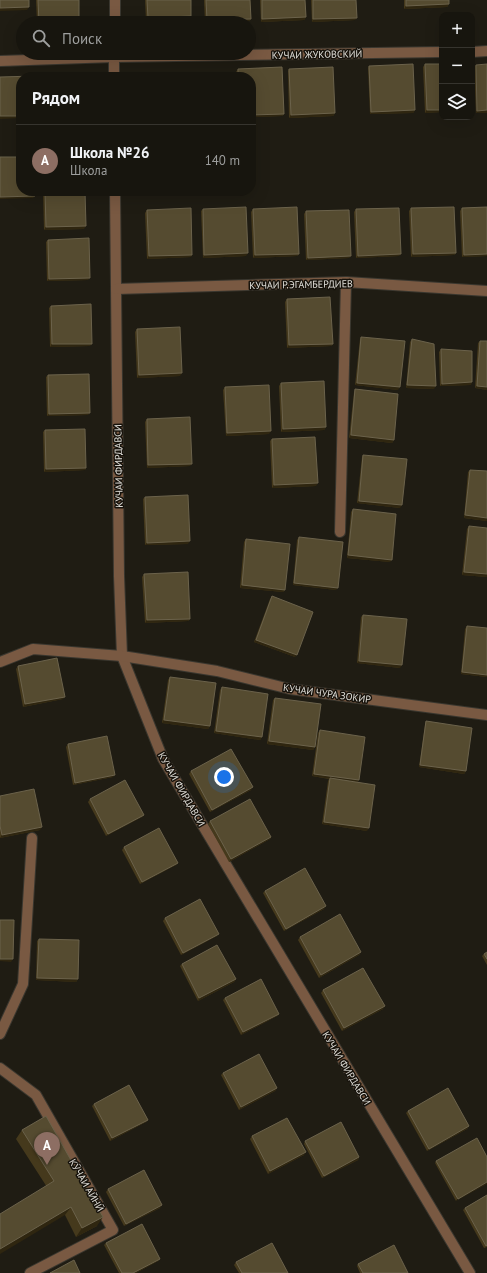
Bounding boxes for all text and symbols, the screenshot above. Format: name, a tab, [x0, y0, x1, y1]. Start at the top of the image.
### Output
map controls	[439, 12, 475, 120]
button: +	[439, 12, 475, 48]
search box	[16, 16, 256, 60]
icon: search	[30, 27, 52, 49]
text: Поиск	[62, 29, 102, 48]
street label: КУЧАИ ЖУКОВСКИЙ	[272, 47, 362, 62]
button: −	[439, 48, 475, 84]
button: layers	[439, 84, 475, 120]
text: Рядом	[32, 87, 80, 109]
text: Школа №26	[70, 143, 150, 162]
text: A	[41, 152, 49, 169]
text: 140 m	[205, 152, 240, 169]
text: Школа	[70, 162, 107, 179]
street label: КУЧАИ Р.ЭГАМБЕРДИЕВ	[249, 277, 353, 292]
street label: КУЧАИ ФИРДАВСИ	[111, 424, 126, 508]
street label: КУЧАИ ЧУРА ЗОКИР	[282, 681, 372, 706]
street label: КУЧАИ ФИРДАВСИ	[155, 750, 208, 829]
your location	[214, 767, 234, 787]
street label: КУЧАИ ФИРДАВСИ	[320, 1029, 374, 1107]
pin: A	[34, 1132, 60, 1165]
street label: КӮЧАИ АЙНӢ	[66, 1156, 107, 1214]

